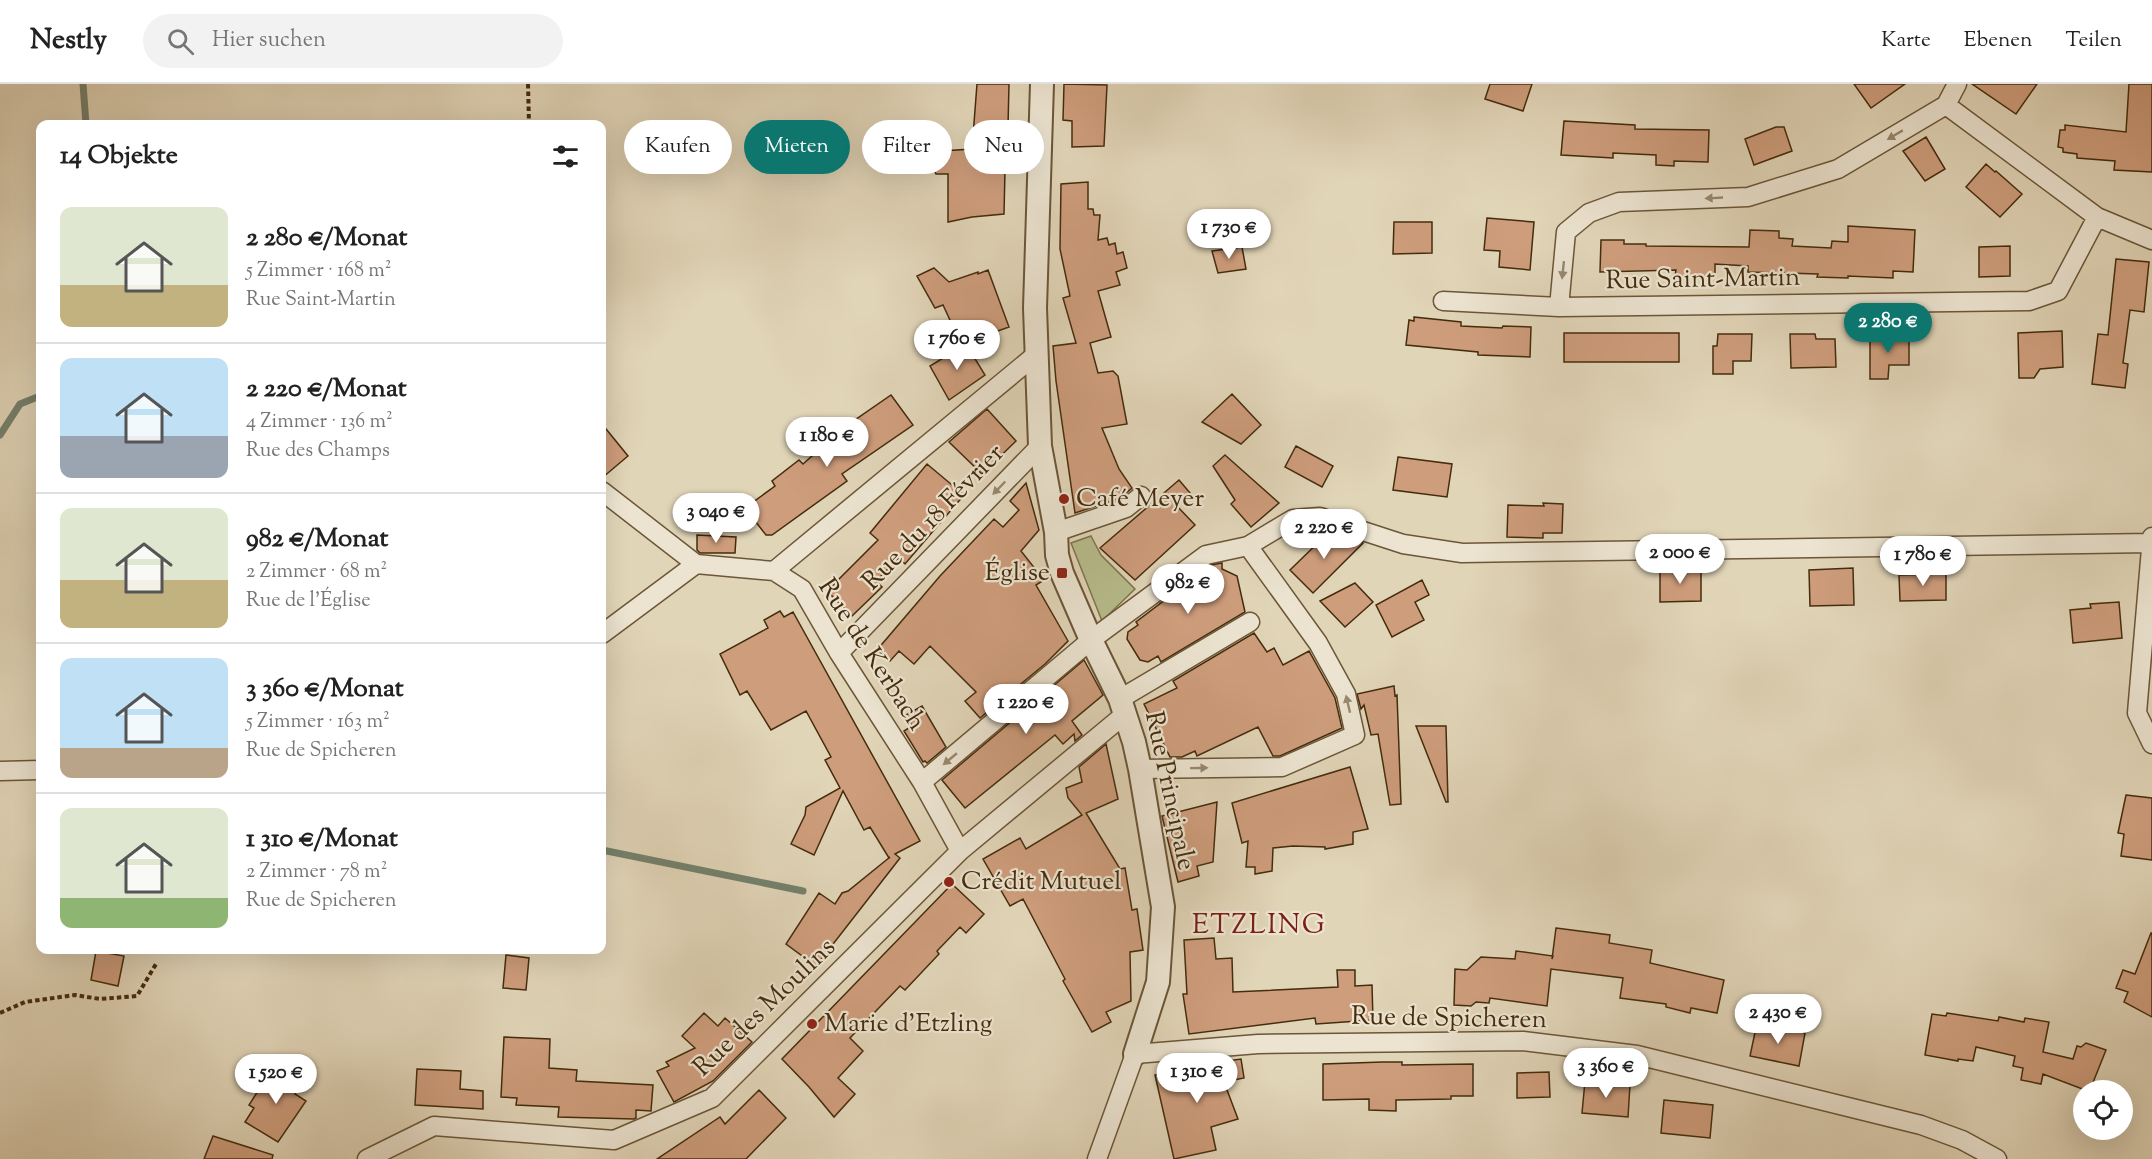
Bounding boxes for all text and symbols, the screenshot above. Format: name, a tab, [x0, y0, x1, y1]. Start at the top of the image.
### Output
search box	[143, 14, 563, 68]
text: Nestly	[30, 21, 107, 61]
icon: search	[164, 25, 197, 58]
text: Hier suchen	[212, 25, 326, 57]
text: Karte	[1881, 26, 1931, 56]
text: Ebenen	[1964, 26, 2032, 56]
text: Teilen	[2065, 26, 2122, 56]
chip: Kaufen	[624, 120, 732, 174]
chip: Mieten	[744, 120, 850, 174]
chip: Filter	[862, 120, 952, 174]
chip: Neu	[964, 120, 1044, 174]
one-way arrow	[1887, 129, 1903, 140]
text: 14 Objekte	[60, 138, 178, 175]
icon: filters	[549, 140, 582, 173]
one-way arrow	[1705, 194, 1724, 203]
pin: 1 730 €	[1174, 209, 1284, 260]
text: 1 730 €	[1201, 214, 1257, 243]
text: 2 280 €/Monat	[246, 220, 407, 257]
icon: home	[108, 231, 180, 303]
text: 5 Zimmer · 168 m²	[246, 257, 392, 286]
street label: Rue Saint-Martin	[1605, 260, 1801, 300]
one-way arrow	[1558, 261, 1568, 280]
text: Rue Saint-Martin	[246, 286, 396, 315]
pin: 2 280 €	[1833, 303, 1943, 354]
text: 2 280 €	[1858, 308, 1918, 337]
pin: 1 760 €	[902, 320, 1012, 371]
text: 1 760 €	[928, 325, 986, 354]
text: 2 220 €/Monat	[246, 371, 407, 408]
icon: home	[108, 382, 180, 454]
text: 4 Zimmer · 136 m²	[246, 408, 393, 437]
pin: 1 180 €	[772, 417, 882, 468]
text: 1 180 €	[800, 422, 854, 451]
street label: Rue du 18 Février	[854, 436, 1014, 600]
text: Rue des Champs	[246, 437, 390, 466]
one-way arrow	[992, 480, 1006, 495]
place label: Café Meyer	[1076, 481, 1204, 518]
marker: Café Meyer	[1057, 492, 1071, 506]
pin: 3 040 €	[661, 493, 771, 544]
text: 3 040 €	[687, 498, 745, 527]
pin: 2 220 €	[1269, 509, 1379, 560]
text: 2 220 €	[1294, 514, 1354, 543]
text: 982 €/Monat	[246, 521, 388, 558]
icon: home	[108, 532, 180, 604]
pin: 2 000 €	[1625, 534, 1735, 585]
pin: 1 780 €	[1868, 536, 1978, 587]
text: 2 000 €	[1649, 539, 1711, 568]
text: 1 780 €	[1894, 541, 1952, 570]
place label: Église	[985, 555, 1050, 592]
text: 2 Zimmer · 68 m²	[246, 558, 387, 587]
pin: 982 €	[1146, 564, 1230, 615]
marker: Église	[1055, 566, 1069, 580]
text: 982 €	[1165, 569, 1211, 598]
street label: Rue de Kerbach	[808, 572, 934, 738]
text: Rue de l'Église	[246, 587, 371, 616]
text: 3 360 €/Monat	[246, 671, 404, 708]
icon: home	[108, 682, 180, 754]
pin: 1 220 €	[971, 684, 1081, 735]
text: 1 220 €	[998, 689, 1054, 718]
one-way arrow	[1343, 695, 1353, 713]
text: 5 Zimmer · 163 m²	[246, 708, 390, 737]
street label: Rue Principale	[1134, 708, 1204, 874]
text: Rue de Spicheren	[246, 737, 397, 766]
one-way arrow	[943, 752, 958, 765]
one-way arrow	[1189, 763, 1208, 773]
text: 1 310 €/Monat	[246, 821, 398, 858]
icon: home	[108, 832, 180, 904]
text: 2 Zimmer · 78 m²	[246, 858, 387, 887]
place label: Crédit Mutuel	[961, 864, 1121, 901]
marker: Crédit Mutuel	[942, 875, 956, 889]
text: Rue de Spicheren	[246, 887, 397, 916]
district label: ETZLING	[1192, 906, 1326, 946]
street label: Rue des Moulins	[685, 930, 845, 1086]
pin: 2 430 €	[1723, 994, 1833, 1045]
street label: Rue de Spicheren	[1351, 999, 1547, 1039]
text: 2 430 €	[1749, 999, 1807, 1028]
place label: Marie d'Etzling	[824, 1006, 992, 1043]
marker: Marie d'Etzling	[805, 1017, 819, 1031]
pin: 3 360 €	[1551, 1048, 1661, 1099]
pin: 1 310 €	[1142, 1053, 1252, 1104]
text: 3 360 €	[1577, 1053, 1635, 1082]
pin: 1 520 €	[221, 1054, 331, 1105]
text: 1 310 €	[1171, 1058, 1223, 1087]
text: 1 520 €	[249, 1059, 303, 1088]
map controls	[2073, 1080, 2133, 1140]
button: locate	[2073, 1080, 2133, 1140]

